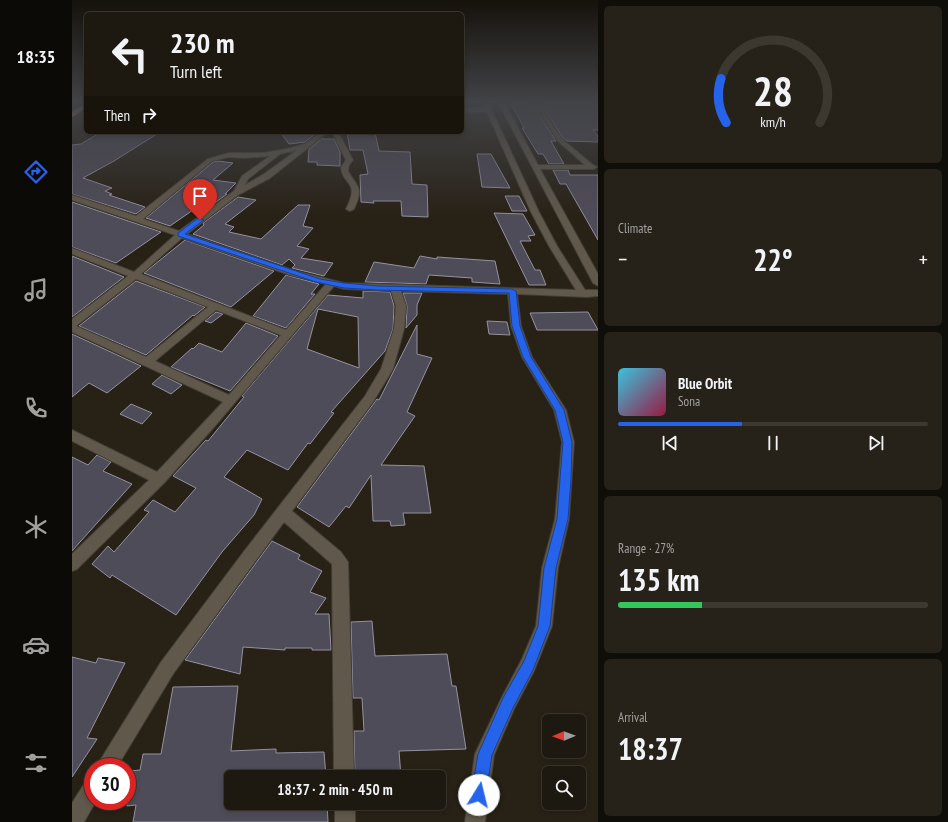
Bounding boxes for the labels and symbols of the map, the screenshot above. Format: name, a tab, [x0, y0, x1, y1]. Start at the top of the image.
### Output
pin	[183, 179, 217, 220]
north arrow	[542, 714, 586, 758]
speed limit sign: 30	[84, 758, 136, 810]
position arrow	[458, 774, 500, 816]

